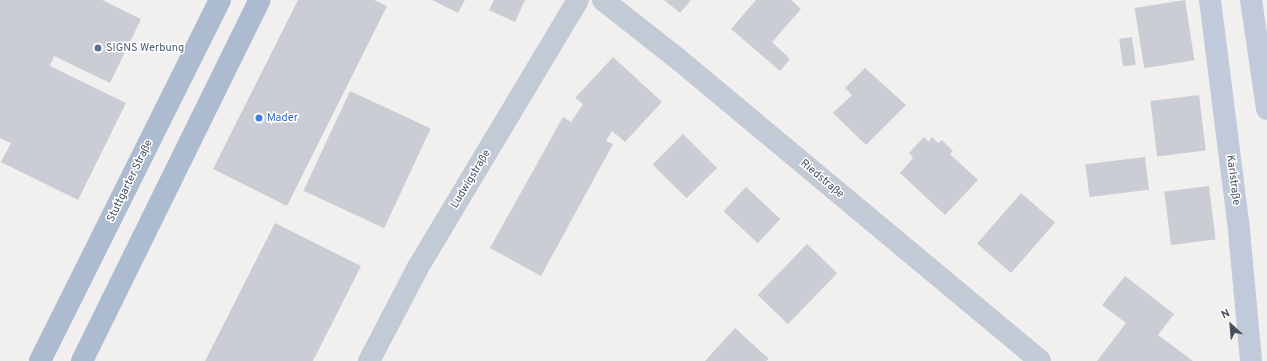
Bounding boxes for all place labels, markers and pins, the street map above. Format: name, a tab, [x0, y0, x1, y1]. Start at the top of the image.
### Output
place label: SIGNS Werbung	[106, 41, 185, 55]
marker: SIGNS Werbung	[93, 43, 103, 53]
place label: Mader	[267, 111, 298, 125]
marker: Mader	[254, 113, 264, 123]

